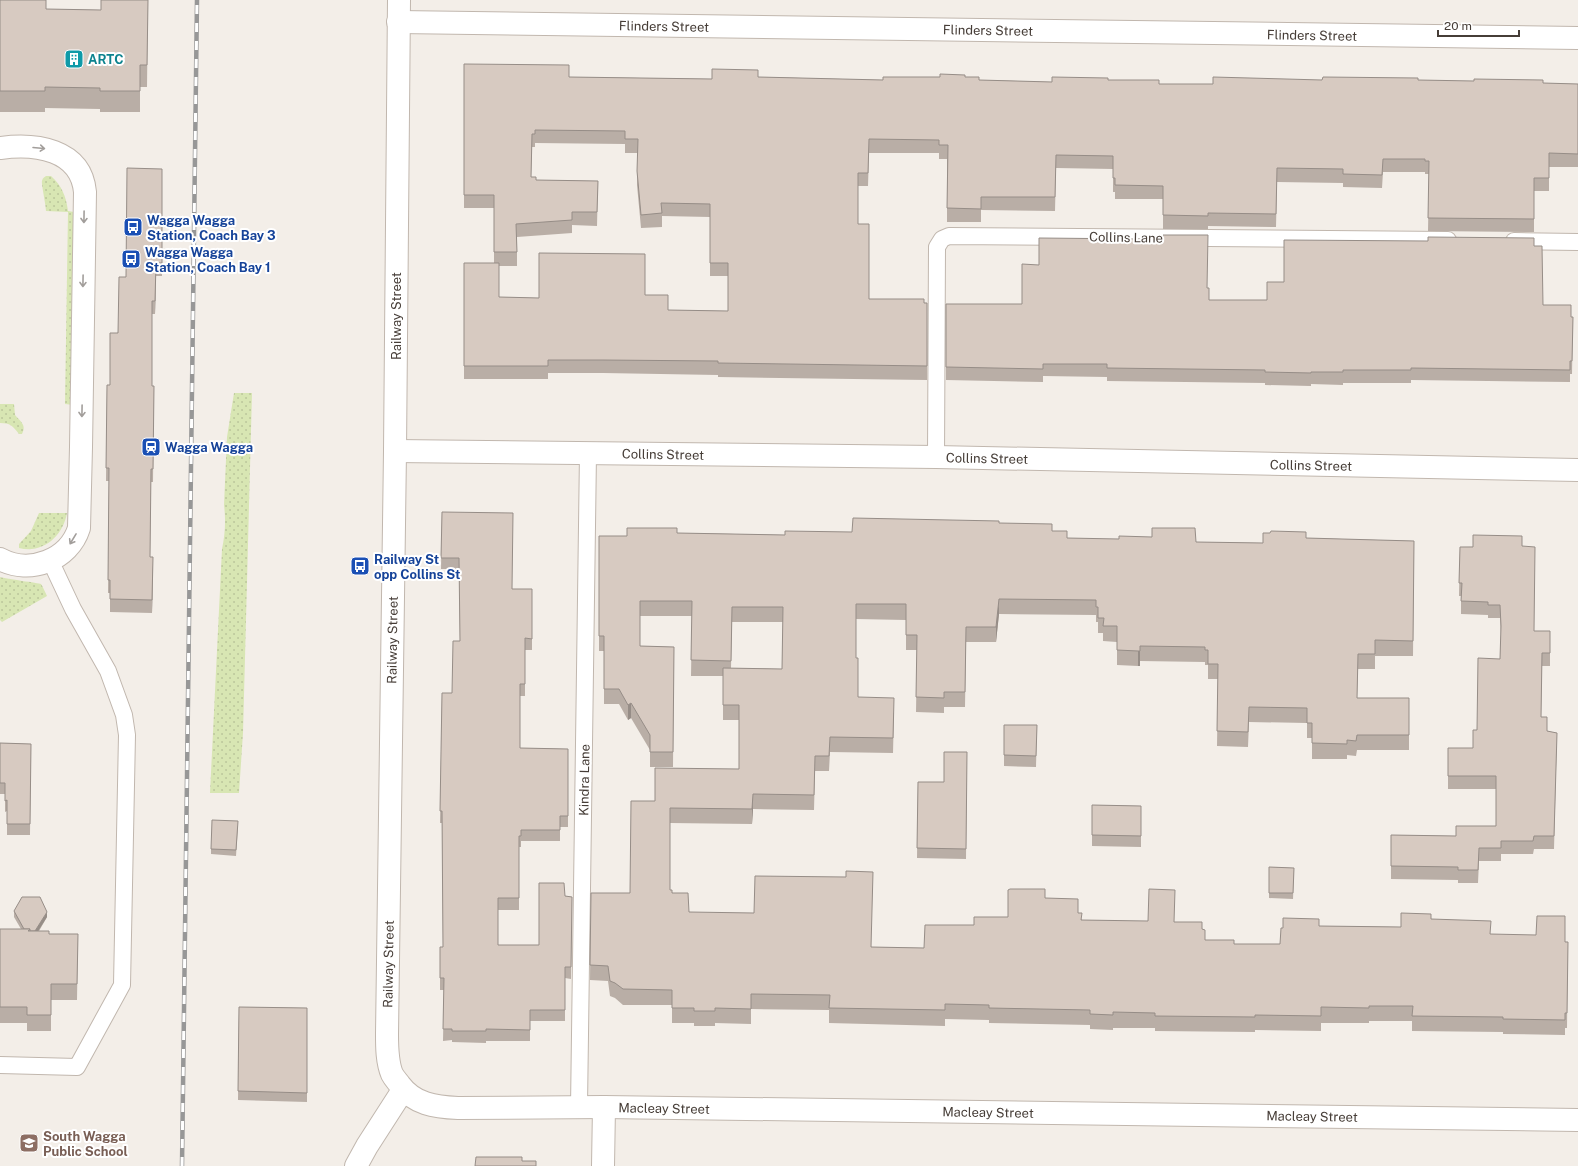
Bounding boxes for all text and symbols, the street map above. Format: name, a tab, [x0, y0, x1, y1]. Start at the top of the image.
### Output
scale bar	[1438, 12, 1519, 38]
street label: Flinders Street	[619, 18, 709, 35]
text: 20 m	[1444, 19, 1472, 33]
street label: Flinders Street	[943, 22, 1033, 39]
street label: Flinders Street	[1267, 27, 1357, 44]
building icon: ARTC	[63, 48, 85, 70]
place label: ARTC	[88, 52, 124, 67]
one-way arrow	[32, 145, 45, 152]
one-way arrow	[80, 210, 88, 223]
place label: Wagga Wagga Station, Coach Bay 3	[147, 213, 276, 243]
bus stop icon: Wagga Wagga Station, Coach Bay 3	[122, 216, 144, 238]
street label: Collins Lane	[1089, 229, 1163, 246]
place label: Wagga Wagga Station, Coach Bay 1	[145, 245, 271, 275]
bus stop icon: Wagga Wagga Station, Coach Bay 1	[120, 248, 142, 270]
street label: Railway Street	[389, 272, 404, 360]
one-way arrow	[79, 274, 87, 287]
one-way arrow	[78, 404, 86, 417]
station icon: Wagga Wagga	[140, 436, 162, 458]
place label: Wagga Wagga	[165, 440, 253, 455]
street label: Collins Street	[622, 446, 704, 463]
street label: Collins Street	[946, 450, 1028, 467]
street label: Collins Street	[1270, 457, 1352, 474]
one-way arrow	[69, 534, 77, 545]
place label: Railway St opp Collins St	[374, 552, 460, 582]
bus stop icon: Railway St opp Collins St	[349, 555, 371, 577]
street label: Railway Street	[384, 596, 401, 684]
street label: Kindra Lane	[576, 744, 593, 816]
street label: Railway Street	[380, 920, 397, 1008]
street label: Macleay Street	[618, 1100, 710, 1117]
street label: Macleay Street	[942, 1104, 1034, 1121]
street label: Macleay Street	[1266, 1108, 1358, 1125]
place label: South Wagga Public School	[43, 1129, 128, 1159]
school or university icon: South Wagga Public School	[18, 1132, 40, 1154]

